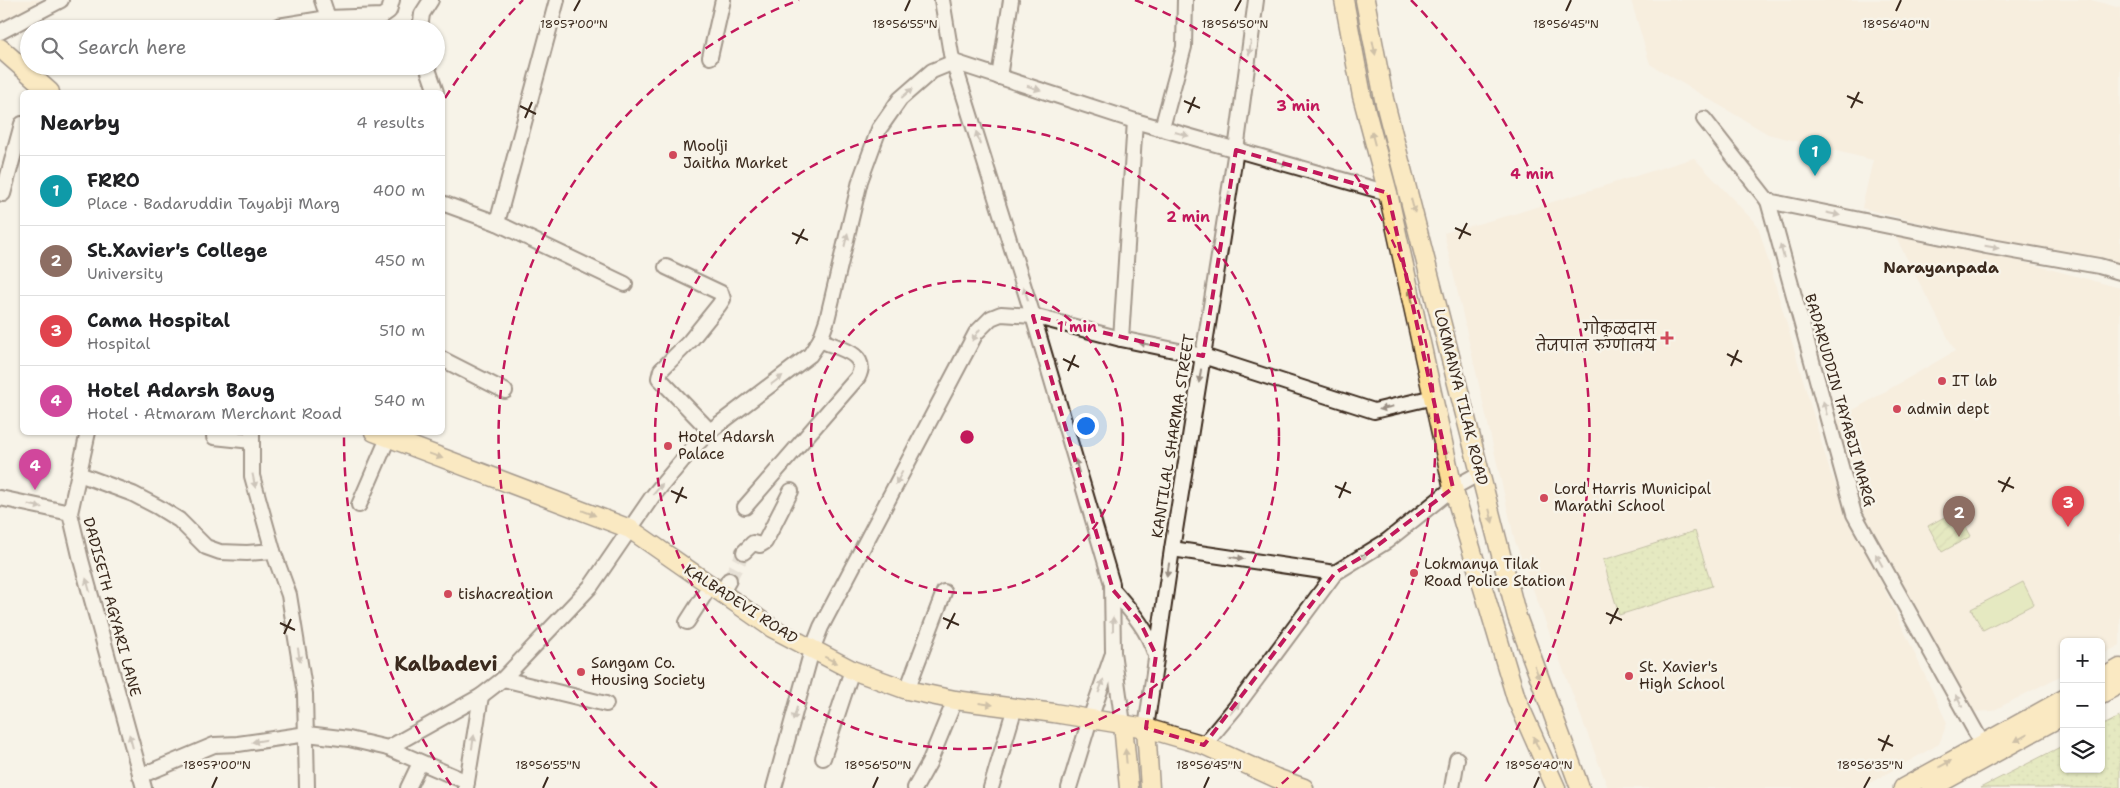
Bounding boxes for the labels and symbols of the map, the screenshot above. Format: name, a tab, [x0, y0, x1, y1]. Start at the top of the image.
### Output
text: 18°57'00"N	[540, 16, 608, 32]
text: 18°56'55"N	[872, 16, 938, 32]
text: 18°56'50"N	[1202, 16, 1268, 32]
text: 18°56'45"N	[1533, 16, 1599, 32]
text: 18°56'40"N	[1862, 16, 1930, 32]
one-way arrow	[1370, 40, 1378, 56]
one-way arrow	[1245, 41, 1253, 57]
one-way arrow	[1026, 85, 1041, 92]
one-way arrow	[900, 87, 913, 98]
text: 3 min	[1276, 96, 1320, 116]
one-way arrow	[1174, 130, 1189, 138]
one-way arrow	[973, 131, 981, 146]
one-way arrow	[1369, 131, 1377, 146]
pin: 1	[1799, 135, 1831, 176]
place label: Moolji Jaitha Market	[683, 136, 788, 173]
marker: Moolji Jaitha Market	[667, 149, 679, 161]
one-way arrow	[1275, 159, 1290, 167]
text: 4 min	[1510, 164, 1554, 184]
one-way arrow	[1224, 190, 1232, 206]
one-way arrow	[1409, 198, 1417, 213]
text: 2 min	[1166, 207, 1210, 227]
one-way arrow	[1825, 211, 1841, 219]
one-way arrow	[842, 233, 850, 248]
one-way arrow	[1985, 243, 2001, 251]
one-way arrow	[1777, 244, 1785, 259]
district label: Narayanpada	[1883, 257, 1999, 278]
one-way arrow	[1022, 286, 1030, 301]
one-way arrow	[1407, 289, 1415, 304]
street label: BADARUDDIN TAYABJI MARG	[1800, 291, 1880, 509]
street label: LOKMANYA TILAK ROAD	[1429, 307, 1493, 488]
place label: गोकुळदास तेजपाल रुग्णालय	[1535, 315, 1657, 356]
text: 1 min	[1057, 317, 1097, 337]
one-way arrow	[971, 329, 980, 342]
marker: गोकुळदास तेजपाल रुग्णालय	[1660, 331, 1674, 345]
street label: KANTILAL SHARMA STREET	[1147, 332, 1199, 540]
one-way arrow	[1138, 340, 1154, 348]
one-way arrow	[1196, 368, 1204, 384]
place label: IT lab	[1952, 371, 1997, 391]
one-way arrow	[770, 375, 783, 386]
marker: IT lab	[1936, 375, 1948, 387]
place label: admin dept	[1907, 399, 1990, 419]
one-way arrow	[1820, 400, 1828, 415]
marker: admin dept	[1891, 403, 1903, 415]
one-way arrow	[1379, 404, 1394, 412]
your location	[1073, 413, 1099, 439]
place label: Hotel Adarsh Palace	[678, 427, 775, 464]
centre of rings	[958, 428, 976, 446]
marker: Hotel Adarsh Palace	[662, 440, 674, 452]
one-way arrow	[1442, 448, 1450, 463]
pin: 4	[19, 449, 51, 490]
one-way arrow	[429, 452, 444, 460]
one-way arrow	[1073, 459, 1081, 474]
one-way arrow	[895, 471, 903, 486]
one-way arrow	[250, 473, 258, 489]
place label: Lord Harris Municipal Marathi School	[1554, 479, 1712, 516]
one-way arrow	[652, 484, 664, 496]
pin: 3	[2052, 486, 2084, 527]
marker: Lord Harris Municipal Marathi School	[1538, 492, 1550, 504]
pin: 2	[1943, 496, 1975, 537]
one-way arrow	[28, 502, 43, 510]
one-way arrow	[1487, 508, 1495, 523]
one-way arrow	[581, 509, 596, 517]
street label: DADISETH AGYARI LANE	[78, 515, 146, 699]
one-way arrow	[1354, 553, 1367, 562]
one-way arrow	[1875, 553, 1884, 566]
place label: Lokmanya Tilak Road Police Station	[1424, 554, 1565, 591]
one-way arrow	[1229, 555, 1245, 563]
street label: KALBADEVI ROAD	[680, 560, 802, 648]
one-way arrow	[1164, 563, 1172, 579]
marker: Lokmanya Tilak Road Police Station	[1408, 567, 1420, 579]
one-way arrow	[83, 577, 91, 592]
place label: tishacreation	[458, 584, 553, 604]
marker: tishacreation	[442, 588, 454, 600]
one-way arrow	[1109, 615, 1117, 631]
one-way arrow	[295, 647, 303, 663]
district label: Kalbadevi	[394, 651, 498, 677]
place label: Sangam Co. Housing Society	[591, 653, 705, 690]
one-way arrow	[824, 656, 838, 664]
place label: St. Xavier's High School	[1639, 657, 1725, 694]
one-way arrow	[1534, 664, 1541, 679]
marker: Sangam Co. Housing Society	[575, 666, 587, 678]
marker: St. Xavier's High School	[1623, 670, 1635, 682]
one-way arrow	[1098, 678, 1105, 693]
one-way arrow	[1955, 694, 1963, 708]
one-way arrow	[979, 700, 995, 708]
one-way arrow	[1230, 701, 1241, 714]
one-way arrow	[791, 707, 799, 722]
one-way arrow	[126, 734, 134, 749]
one-way arrow	[470, 734, 478, 750]
one-way arrow	[2014, 734, 2028, 742]
one-way arrow	[1532, 736, 1540, 750]
one-way arrow	[251, 737, 267, 745]
one-way arrow	[1122, 748, 1130, 764]
text: 18°57'00"N	[183, 757, 251, 773]
text: 18°56'55"N	[515, 757, 581, 773]
text: 18°56'50"N	[845, 757, 911, 773]
text: 18°56'45"N	[1176, 757, 1242, 773]
text: 18°56'40"N	[1505, 757, 1573, 773]
text: 18°56'35"N	[1837, 757, 1903, 773]
one-way arrow	[1939, 760, 1952, 769]

